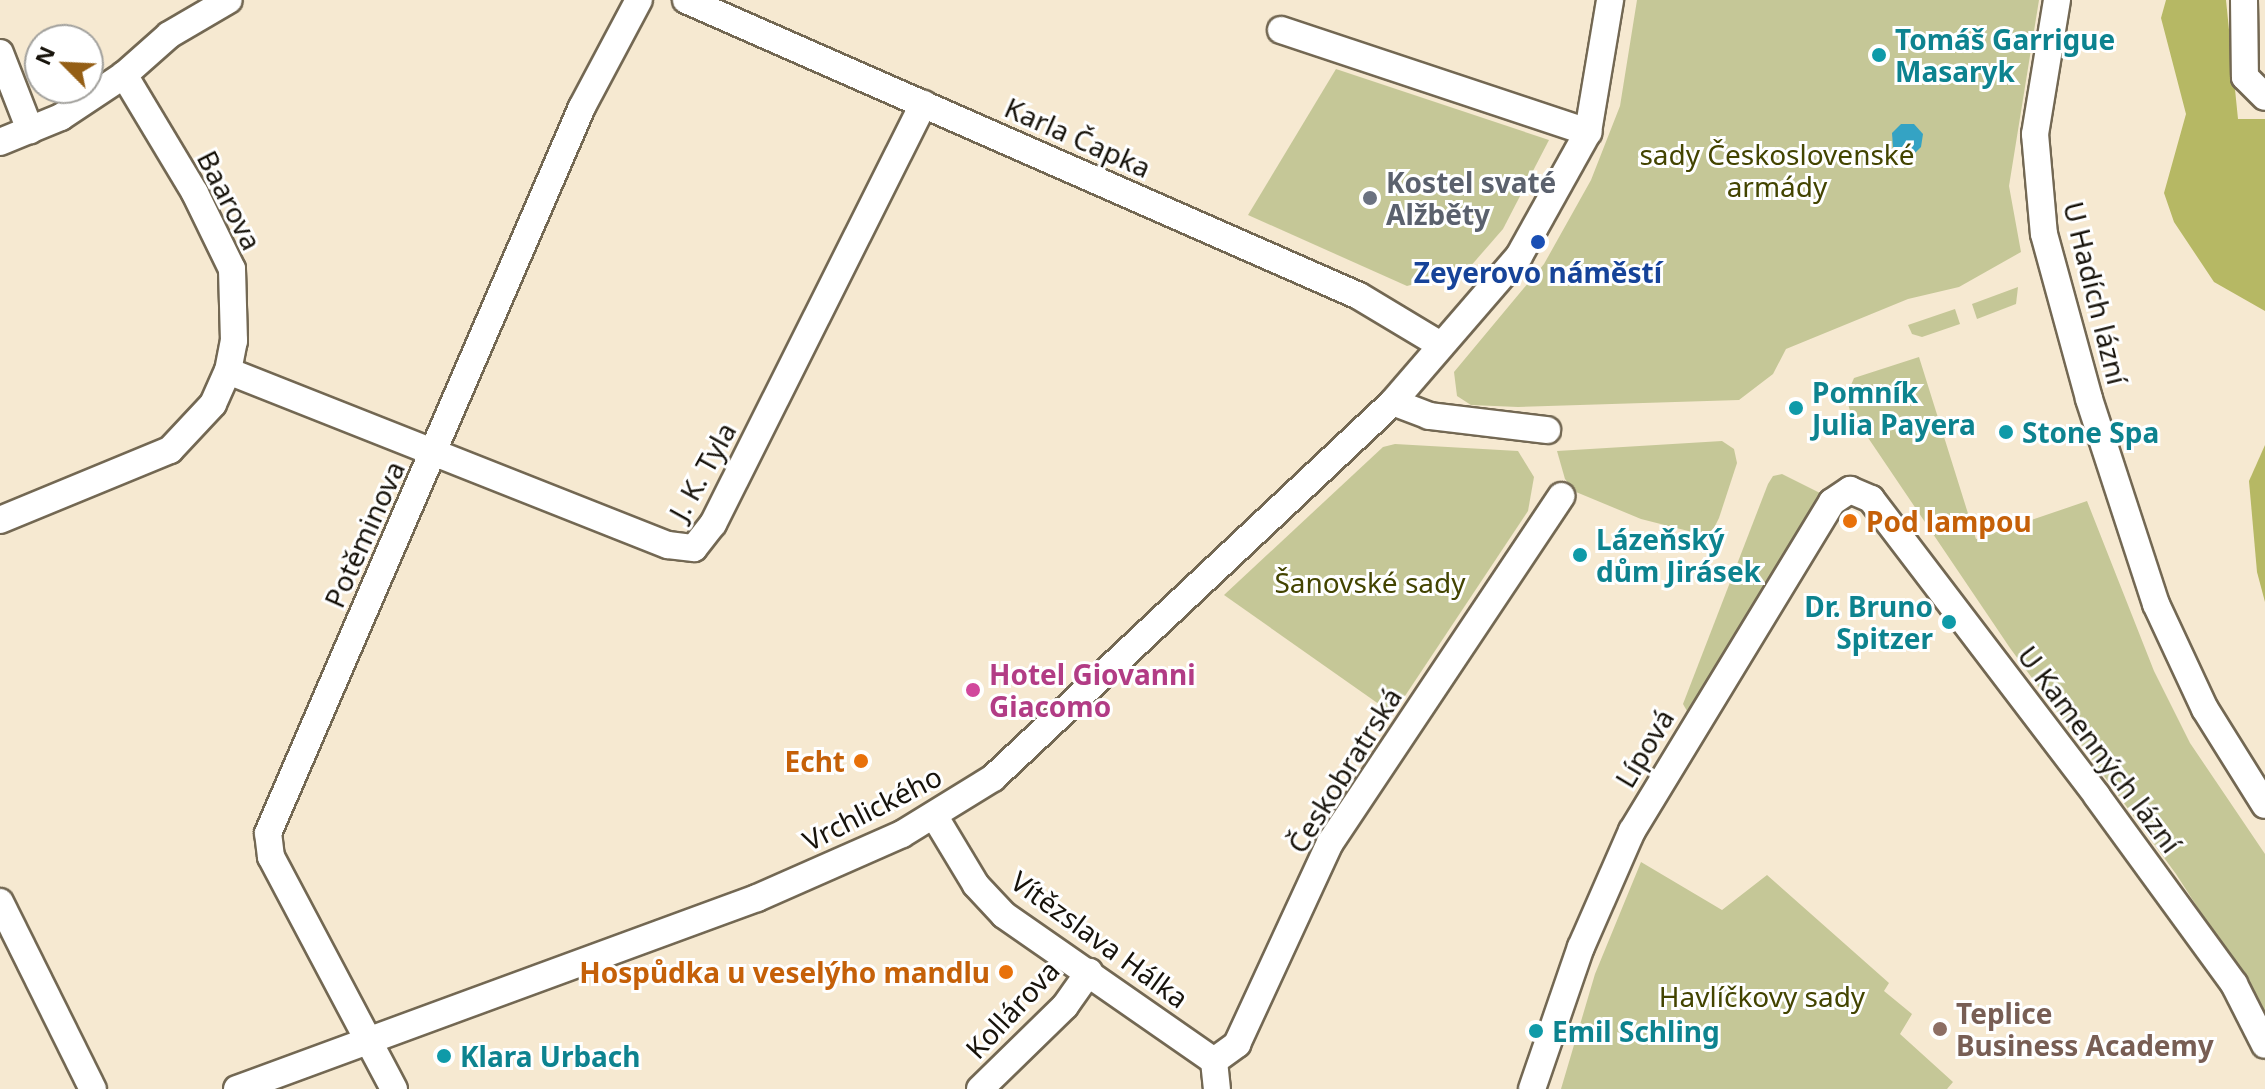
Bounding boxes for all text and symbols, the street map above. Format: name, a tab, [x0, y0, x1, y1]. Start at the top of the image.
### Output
place label: Tomáš Garrigue Masaryk	[1895, 22, 2115, 88]
north arrow	[24, 24, 104, 104]
text: N	[27, 41, 61, 69]
marker: Tomáš Garrigue Masaryk	[1870, 46, 1888, 64]
street label: Karla Čapka	[1000, 90, 1156, 184]
park label: sady Československé armády	[1639, 137, 1915, 203]
street label: Baarova	[191, 145, 269, 255]
place label: Kostel svaté Alžběty	[1386, 165, 1556, 231]
marker: Kostel svaté Alžběty	[1361, 189, 1379, 207]
street label: U Hadích lázní	[2057, 198, 2135, 388]
marker: Zeyerovo náměstí	[1529, 233, 1547, 251]
place label: Zeyerovo náměstí	[1414, 255, 1662, 289]
place label: Pomník Julia Payera	[1812, 375, 1976, 441]
marker: Pomník Julia Payera	[1787, 399, 1805, 417]
place label: Stone Spa	[2022, 415, 2159, 449]
street label: J. K. Tyla	[661, 416, 743, 526]
marker: Stone Spa	[1997, 423, 2015, 441]
street label: Potěminova	[317, 456, 411, 612]
place label: Pod lampou	[1866, 504, 2032, 538]
marker: Pod lampou	[1841, 512, 1859, 530]
place label: Lázeňský dům Jirásek	[1596, 522, 1761, 588]
marker: Lázeňský dům Jirásek	[1571, 546, 1589, 564]
park label: Šanovské sady	[1274, 565, 1466, 599]
place label: Dr. Bruno Spitzer	[1804, 589, 1933, 655]
marker: Dr. Bruno Spitzer	[1940, 613, 1958, 631]
street label: U Kamenných lázní	[2011, 639, 2189, 859]
place label: Hotel Giovanni Giacomo	[989, 657, 1196, 723]
marker: Hotel Giovanni Giacomo	[964, 681, 982, 699]
street label: Českobratrská	[1280, 681, 1408, 859]
street label: Lípová	[1608, 703, 1680, 793]
place label: Echt	[785, 744, 845, 778]
marker: Echt	[852, 752, 870, 770]
street label: Vrchlického	[797, 759, 947, 857]
street label: Vítězslava Hálka	[1005, 863, 1195, 1015]
street label: Kollárova	[958, 953, 1066, 1065]
place label: Hospůdka u veselýho mandlu	[579, 955, 990, 989]
marker: Hospůdka u veselýho mandlu	[997, 963, 1015, 981]
park label: Havlíčkovy sady	[1659, 979, 1865, 1013]
place label: Teplice Business Academy	[1956, 996, 2214, 1062]
place label: Emil Schling	[1552, 1014, 1720, 1048]
marker: Teplice Business Academy	[1931, 1020, 1949, 1038]
marker: Emil Schling	[1527, 1022, 1545, 1040]
place label: Klara Urbach	[460, 1039, 641, 1073]
marker: Klara Urbach	[435, 1047, 453, 1065]

